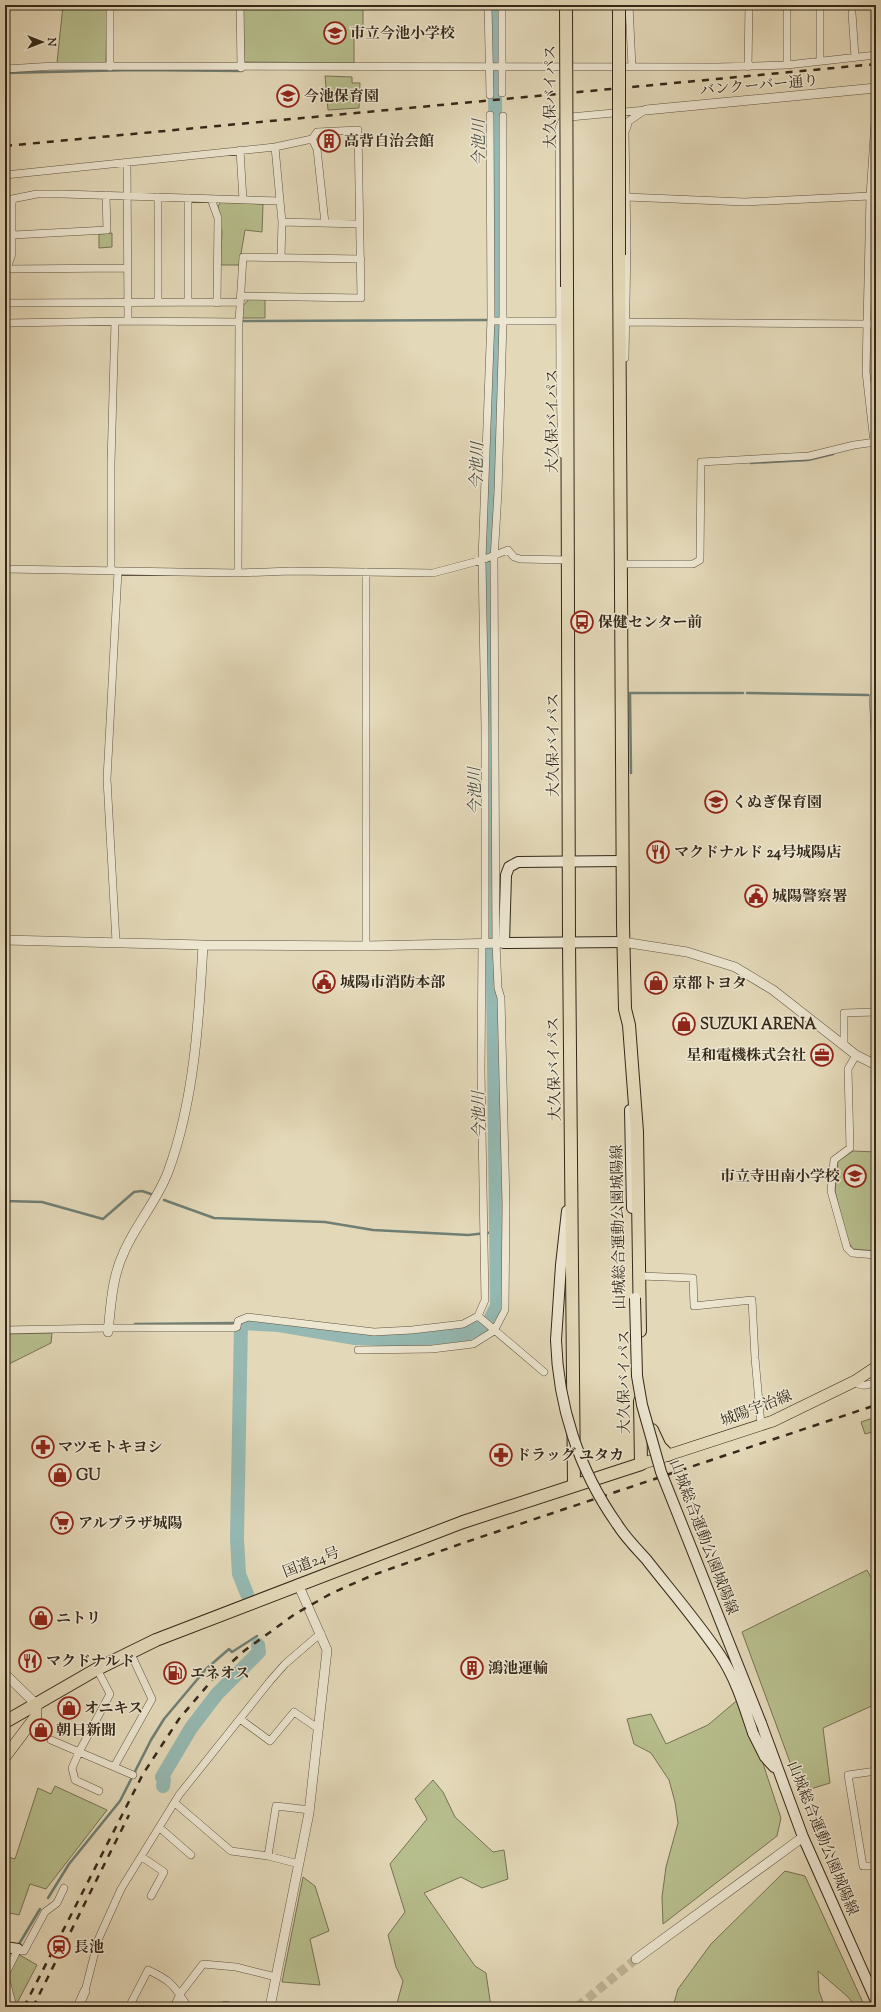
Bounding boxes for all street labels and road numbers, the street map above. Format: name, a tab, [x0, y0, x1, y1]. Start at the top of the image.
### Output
street label: 大久保バイパス	[541, 45, 562, 149]
street label: バンクーバー通り	[699, 71, 819, 102]
street label: 大久保バイパス	[543, 369, 564, 473]
street label: 大久保バイパス	[544, 693, 565, 797]
street label: 大久保バイパス	[544, 1016, 567, 1122]
street label: 山城総合運動公園城陽線	[608, 1144, 631, 1310]
street label: 大久保バイパス	[615, 1330, 636, 1434]
street label: 城陽宇治線	[718, 1386, 795, 1433]
street label: 山城総合運動公園城陽線	[663, 1457, 742, 1618]
street label: 国道24号	[280, 1543, 343, 1584]
street label: 山城総合運動公園城陽線	[781, 1758, 862, 1919]

